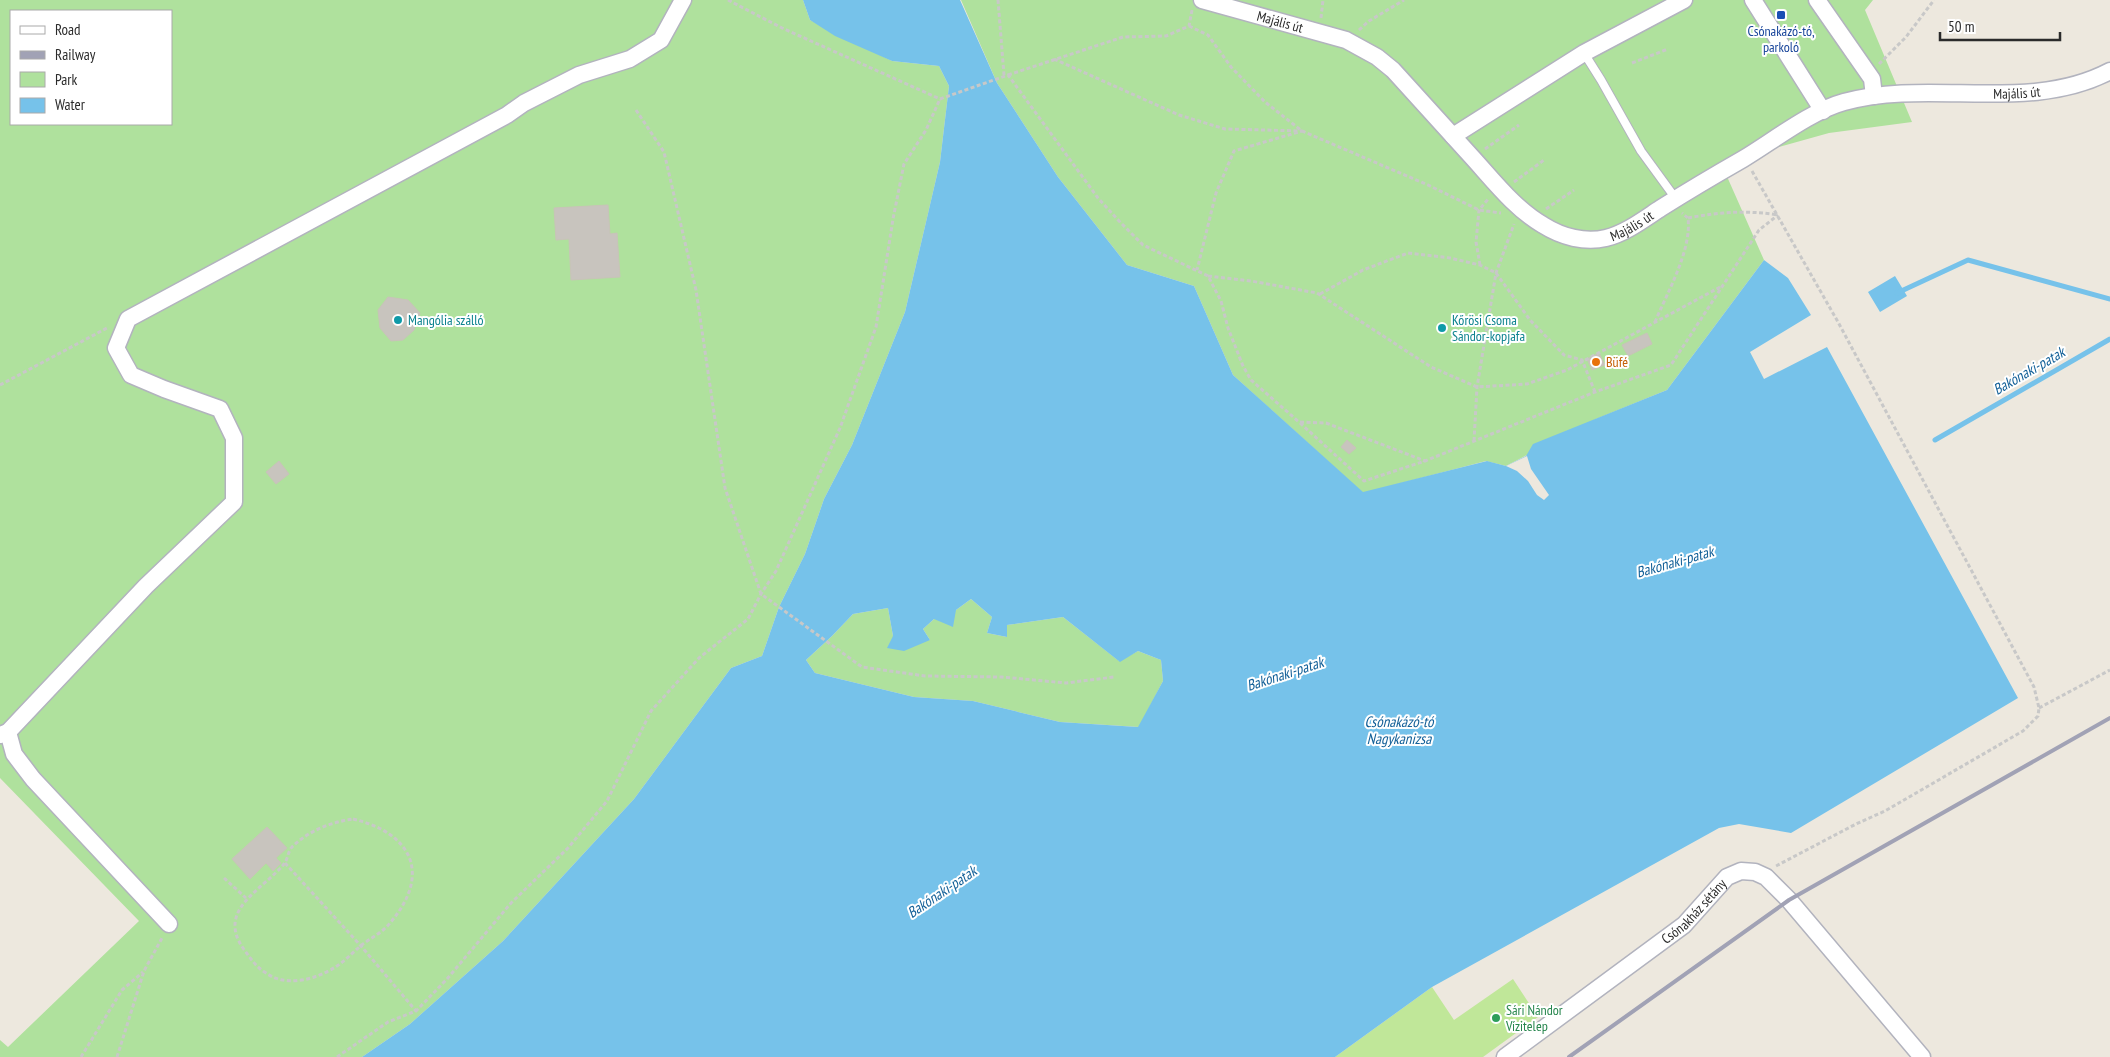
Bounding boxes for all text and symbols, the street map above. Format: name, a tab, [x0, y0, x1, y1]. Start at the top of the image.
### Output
street label: Majális út	[1255, 7, 1305, 37]
marker: Csónakázó-tó, parkoló	[1775, 9, 1787, 21]
legend	[10, 10, 172, 125]
scale bar	[1940, 10, 2060, 42]
text: 50 m	[1948, 17, 1974, 36]
text: Road	[55, 20, 81, 39]
place label: Csónakázó-tó, parkoló	[1747, 22, 1815, 56]
text: Railway	[55, 45, 96, 64]
text: Park	[55, 70, 77, 89]
street label: Majális út	[1993, 82, 2041, 103]
text: Water	[55, 95, 86, 114]
street label: Majális út	[1607, 206, 1657, 245]
place label: Mangólia szálló	[408, 311, 484, 329]
place label: Kőrösi Csoma Sándor-kopjafa	[1452, 311, 1525, 345]
marker: Mangólia szálló	[392, 314, 404, 326]
marker: Kőrösi Csoma Sándor-kopjafa	[1436, 322, 1448, 334]
water label: Bakónaki-patak	[1989, 341, 2070, 399]
place label: Büfé	[1606, 353, 1628, 371]
marker: Büfé	[1590, 356, 1602, 368]
water label: Bakónaki-patak	[1634, 541, 1718, 582]
water label: Bakónaki-patak	[1244, 652, 1328, 695]
water label: Csónakázó-tó Nagykanizsa	[1364, 712, 1435, 748]
water label: Bakónaki-patak	[903, 860, 982, 922]
street label: Csónakház sétány	[1658, 874, 1731, 948]
place label: Sári Nándor Vízitelep	[1505, 1001, 1563, 1035]
marker: Sári Nándor Vízitelep	[1490, 1012, 1502, 1024]

